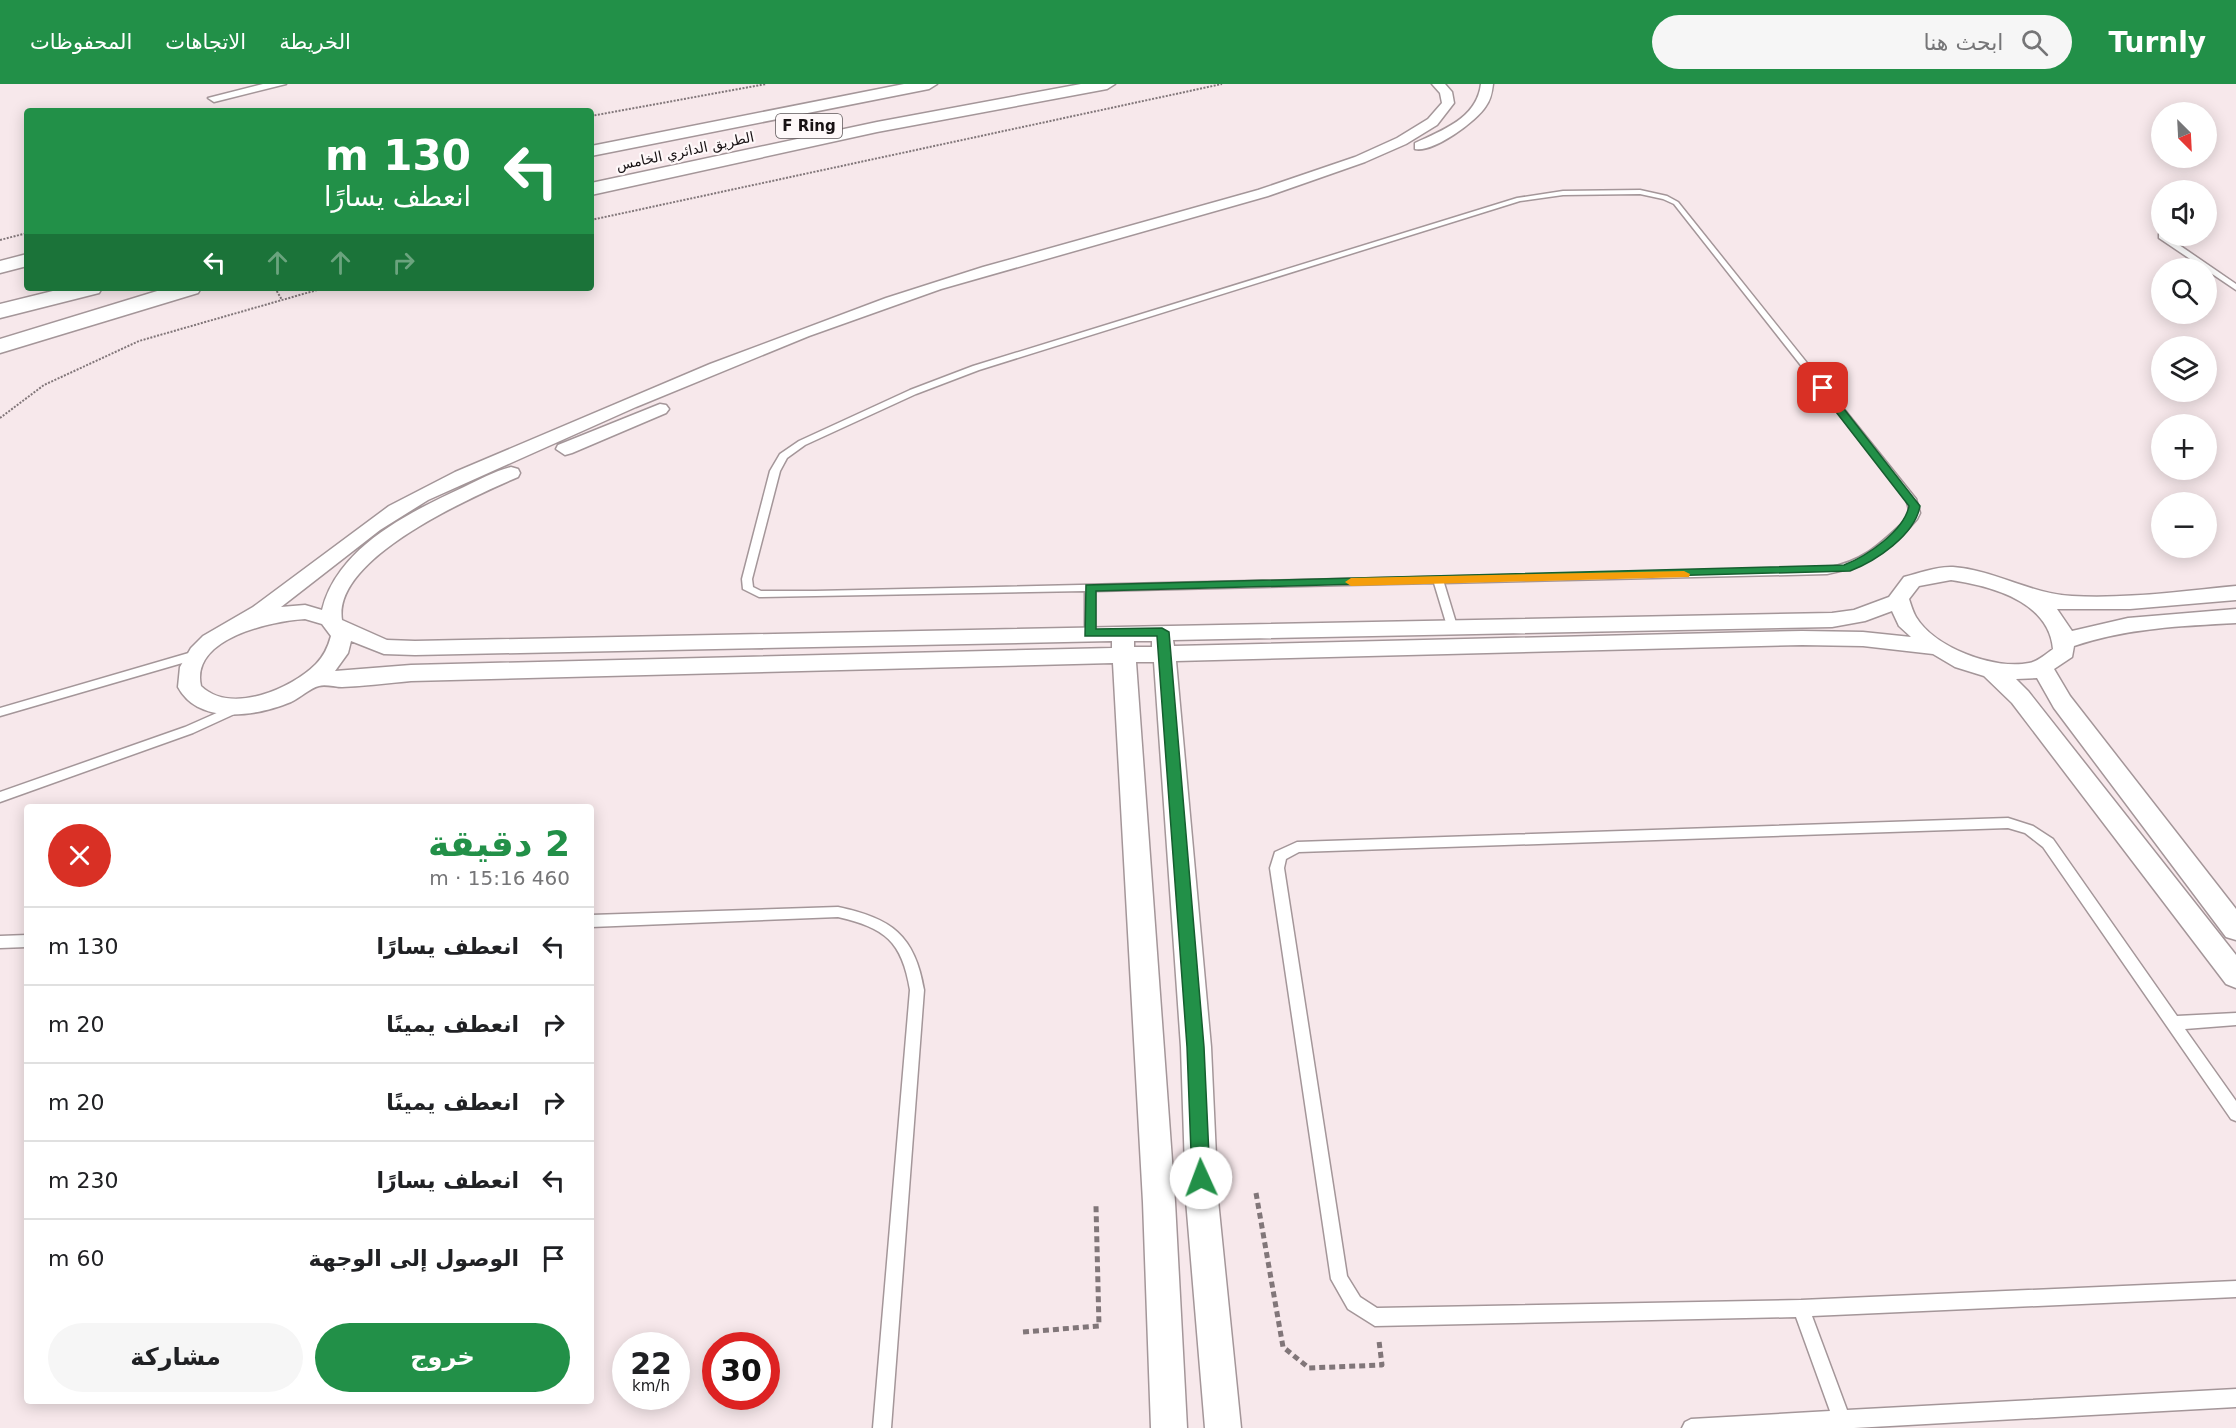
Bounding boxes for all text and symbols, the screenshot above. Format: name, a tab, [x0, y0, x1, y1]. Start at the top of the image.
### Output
search box	[1652, 15, 2072, 69]
icon: search	[2018, 26, 2051, 59]
text: Turnly	[2108, 26, 2206, 59]
text: المحفوظات	[30, 30, 132, 54]
text: الاتجاهات	[165, 30, 246, 54]
text: الخريطة	[279, 30, 351, 54]
text: ابحث هنا	[1923, 30, 2003, 55]
north arrow	[2151, 102, 2217, 168]
map controls	[2151, 102, 2217, 558]
road number: F Ring	[776, 114, 842, 138]
street label: الطريق الدائري الخامس	[615, 129, 756, 174]
text: 130 m	[325, 131, 471, 180]
icon: left	[492, 132, 570, 210]
button: sound	[2151, 180, 2217, 246]
text: انعطف يسارًا	[324, 181, 471, 212]
icon: left	[198, 246, 231, 279]
icon: ahead	[261, 246, 294, 279]
icon: ahead	[324, 246, 357, 279]
icon: right	[387, 246, 420, 279]
button: search	[2151, 258, 2217, 324]
button: layers	[2151, 336, 2217, 402]
pin	[1797, 362, 1848, 413]
icon: arrive	[1806, 371, 1839, 404]
button: +	[2151, 414, 2217, 480]
button: −	[2151, 492, 2217, 558]
text: 2 دقيقة	[428, 823, 570, 864]
button: close	[48, 824, 111, 887]
text: 460 m · 15:16	[429, 866, 570, 890]
icon: left	[537, 930, 570, 963]
text: 130 m	[48, 934, 118, 959]
text: انعطف يسارًا	[376, 934, 519, 959]
icon: right	[537, 1008, 570, 1041]
text: 20 m	[48, 1012, 104, 1037]
text: انعطف يمينًا	[386, 1012, 519, 1037]
icon: right	[537, 1086, 570, 1119]
text: 20 m	[48, 1090, 104, 1115]
text: انعطف يمينًا	[386, 1090, 519, 1115]
position arrow	[1169, 1146, 1233, 1210]
icon: left	[537, 1164, 570, 1197]
text: 230 m	[48, 1168, 118, 1193]
text: انعطف يسارًا	[376, 1168, 519, 1193]
icon: arrive	[537, 1242, 570, 1275]
text: 60 m	[48, 1246, 104, 1271]
text: الوصول إلى الوجهة	[309, 1246, 519, 1271]
button: مشاركة	[48, 1323, 303, 1392]
button: خروج	[315, 1323, 570, 1392]
speed limit sign: 30	[702, 1332, 780, 1410]
text: 22	[630, 1346, 672, 1381]
text: km/h	[632, 1377, 670, 1395]

